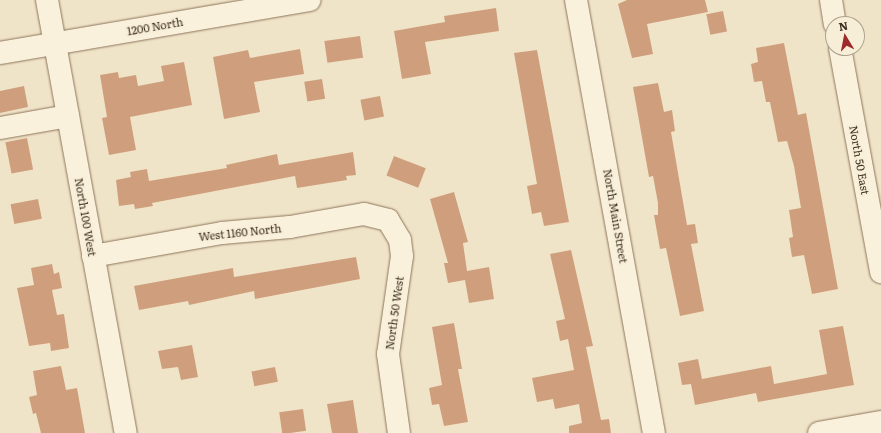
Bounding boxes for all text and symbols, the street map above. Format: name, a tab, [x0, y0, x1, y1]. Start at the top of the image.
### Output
street label: 1200 North	[126, 15, 184, 37]
north arrow	[825, 16, 865, 56]
text: N	[837, 16, 849, 34]
street label: North 50 East	[847, 124, 873, 196]
street label: North Main Street	[601, 168, 631, 264]
street label: North 100 West	[73, 177, 99, 257]
street label: West 1160 North	[198, 221, 282, 243]
street label: North 50 West	[382, 275, 406, 351]

